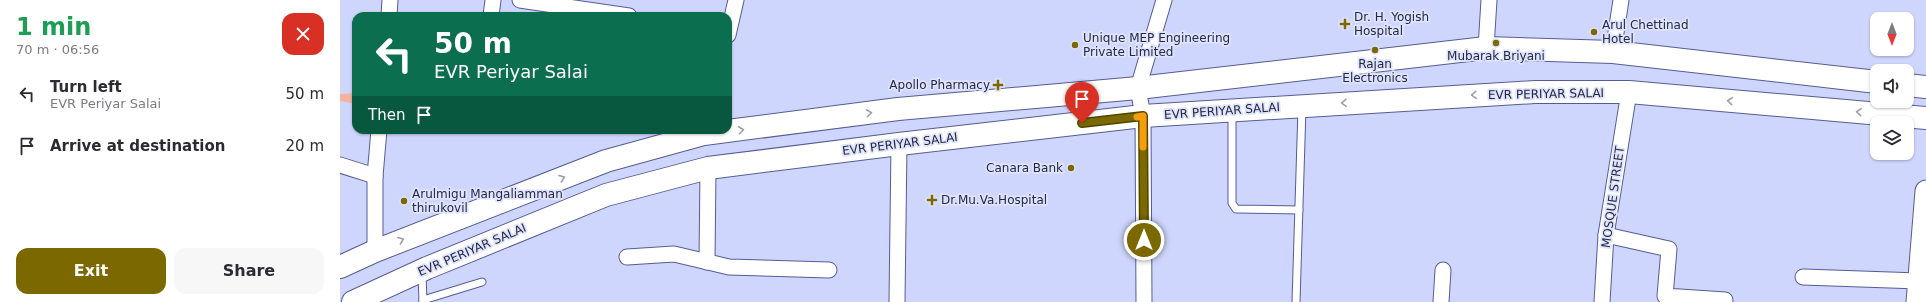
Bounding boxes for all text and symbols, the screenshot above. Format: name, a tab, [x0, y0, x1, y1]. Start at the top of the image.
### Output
place label: Dr. H. Yogish Hospital	[1354, 10, 1429, 38]
north arrow	[1870, 12, 1914, 56]
map controls	[1870, 12, 1914, 160]
text: 1 min	[16, 13, 91, 41]
button: close	[282, 13, 324, 55]
marker: Dr. H. Yogish Hospital	[1339, 18, 1351, 30]
place label: Arul Chettinad Hotel	[1602, 18, 1689, 46]
text: 50 m	[434, 27, 512, 60]
marker: Arul Chettinad Hotel	[1589, 27, 1599, 37]
icon: left	[368, 28, 420, 80]
place label: Unique MEP Engineering Private Limited	[1083, 31, 1230, 59]
marker: Mubarak Briyani	[1491, 38, 1501, 48]
marker: Unique MEP Engineering Private Limited	[1070, 40, 1080, 50]
text: 70 m · 06:56	[16, 42, 99, 57]
marker: Rajan Electronics	[1370, 45, 1380, 55]
place label: Mubarak Briyani	[1447, 49, 1545, 63]
place label: Rajan Electronics	[1342, 57, 1408, 85]
text: EVR Periyar Salai	[434, 61, 588, 82]
button: sound	[1870, 64, 1914, 108]
text: Turn left	[50, 78, 122, 96]
place label: Apollo Pharmacy	[889, 78, 990, 92]
marker: Apollo Pharmacy	[993, 80, 1003, 90]
pin	[1065, 82, 1099, 123]
icon: left	[16, 83, 38, 105]
text: 50 m	[286, 85, 324, 103]
street label: EVR PERIYAR SALAI	[1488, 86, 1604, 102]
icon: arrive	[1071, 88, 1093, 110]
one-way arrow	[1471, 91, 1477, 100]
text: EVR Periyar Salai	[50, 96, 161, 111]
one-way arrow	[1727, 97, 1733, 106]
one-way arrow	[1341, 99, 1348, 108]
street label: EVR PERIYAR SALAI	[1164, 100, 1280, 122]
icon: arrive	[413, 104, 435, 126]
text: Then	[368, 106, 405, 124]
one-way arrow	[1856, 108, 1862, 117]
one-way arrow	[866, 109, 873, 118]
button: layers	[1870, 116, 1914, 160]
one-way arrow	[737, 125, 744, 134]
street label: EVR PERIYAR SALAI	[842, 130, 958, 158]
icon: arrive	[16, 135, 38, 157]
text: Arrive at destination	[50, 137, 225, 155]
text: 20 m	[286, 137, 324, 155]
street label: MOSQUE STREET	[1599, 144, 1627, 249]
place label: Canara Bank	[986, 161, 1063, 175]
marker: Canara Bank	[1066, 163, 1076, 173]
one-way arrow	[557, 175, 565, 183]
place label: Arulmigu Mangaliamman thirukovil	[412, 187, 563, 215]
place label: Dr.Mu.Va.Hospital	[941, 193, 1047, 207]
marker: Dr.Mu.Va.Hospital	[926, 194, 938, 206]
marker: Arulmigu Mangaliamman thirukovil	[399, 196, 409, 206]
position arrow	[1123, 219, 1165, 261]
street label: EVR PERIYAR SALAI	[416, 221, 528, 279]
one-way arrow	[398, 237, 405, 245]
button: Exit	[16, 248, 166, 294]
button: Share	[174, 248, 324, 294]

